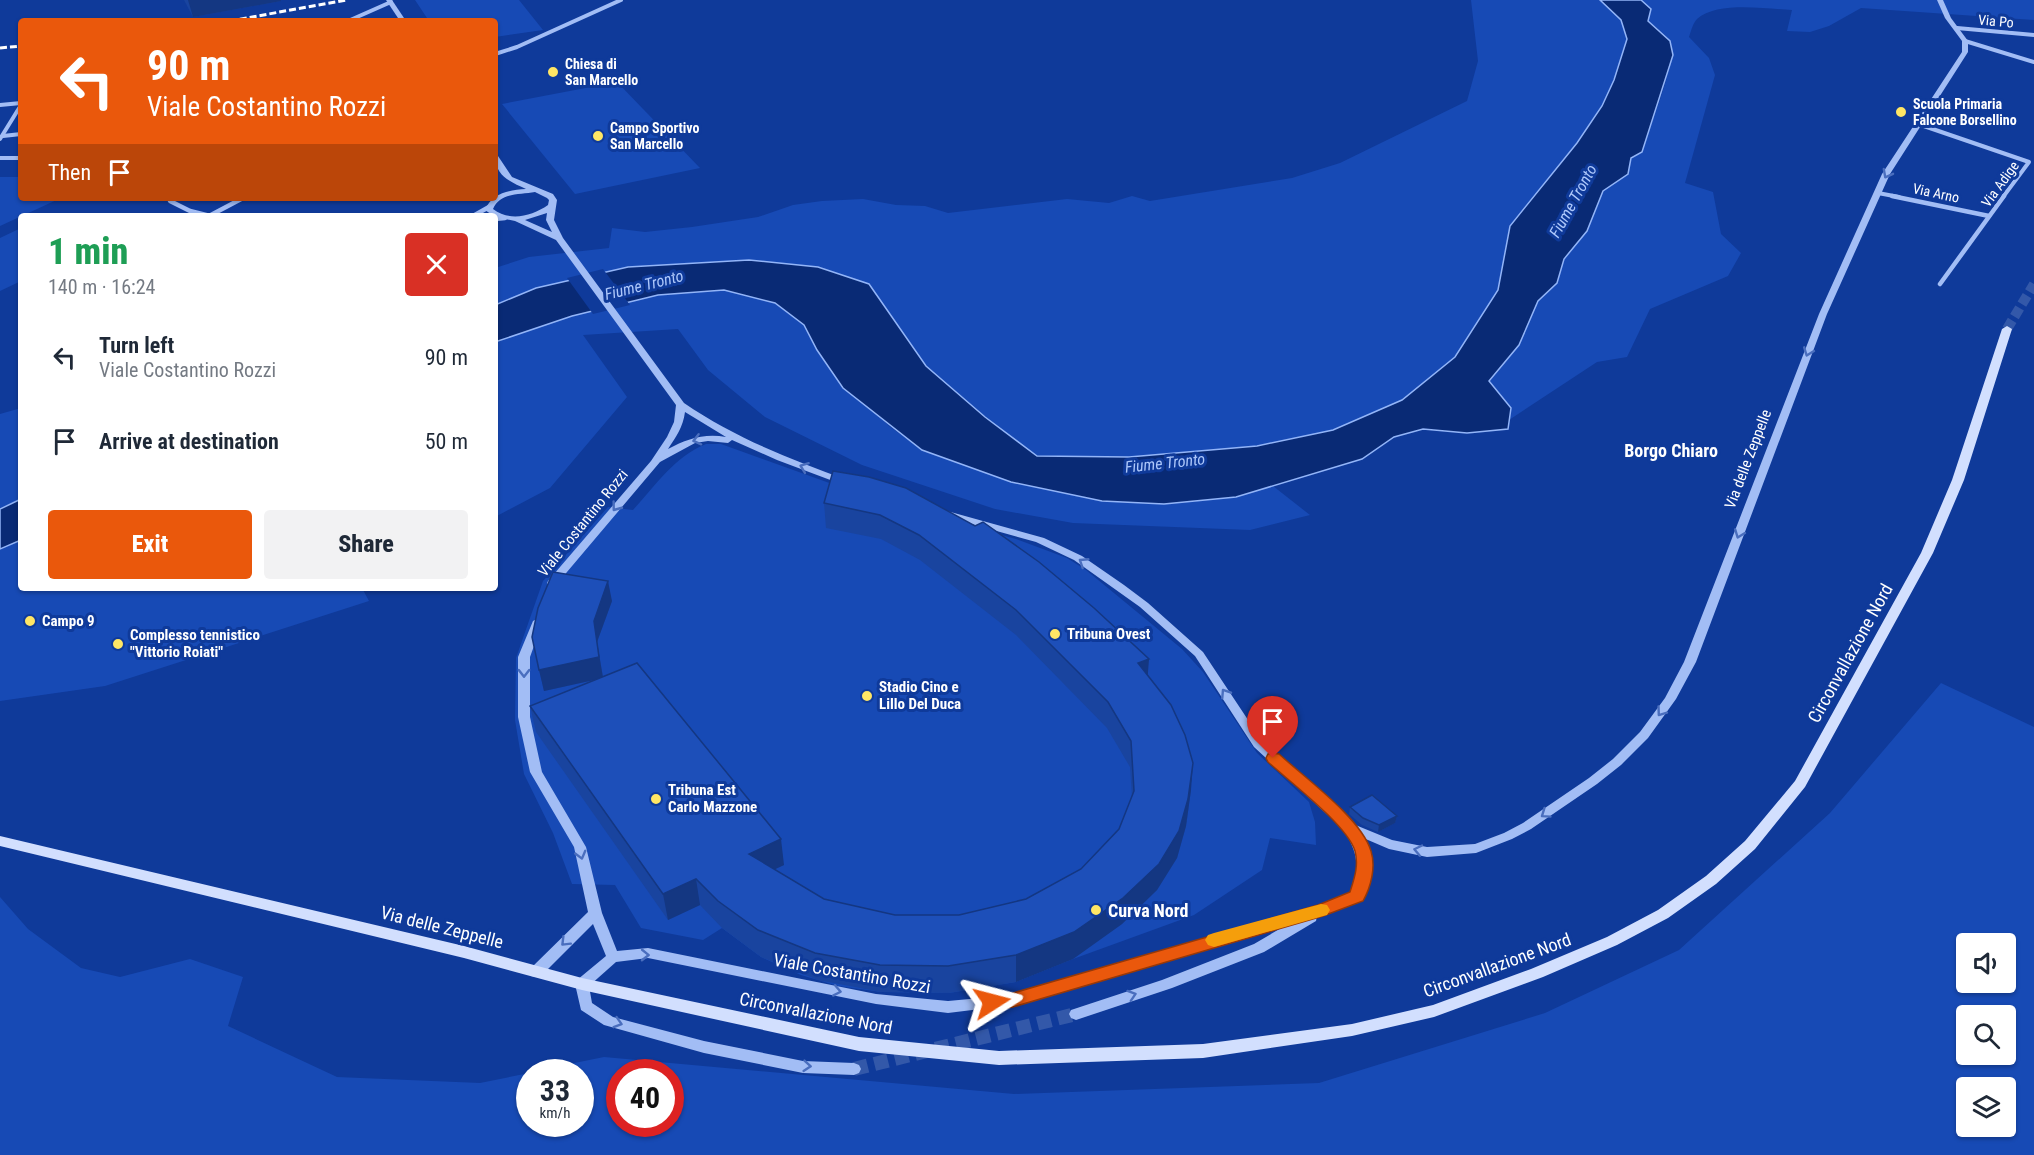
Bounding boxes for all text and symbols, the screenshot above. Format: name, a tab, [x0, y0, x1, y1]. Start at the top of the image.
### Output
street label: Via Po	[1978, 11, 2014, 31]
text: 90 m	[147, 41, 230, 90]
icon: left	[48, 42, 126, 120]
place label: Chiesa di San Marcello	[565, 56, 638, 88]
marker: Chiesa di San Marcello	[546, 65, 560, 79]
text: Viale Costantino Rozzi	[147, 91, 386, 123]
place label: Scuola Primaria Falcone Borsellino	[1913, 96, 2017, 128]
marker: Scuola Primaria Falcone Borsellino	[1894, 105, 1908, 119]
place label: Campo Sportivo San Marcello	[610, 120, 700, 152]
marker: Campo Sportivo San Marcello	[591, 129, 605, 143]
icon: arrive	[103, 156, 136, 189]
street label: Via Adige	[1978, 158, 2022, 210]
text: Then	[48, 160, 91, 185]
water label: Fiume Tronto	[1545, 161, 1601, 241]
one-way arrow	[1883, 167, 1894, 178]
street label: Via Arno	[1911, 180, 1961, 206]
text: 1 min	[48, 231, 128, 273]
button: close	[405, 233, 468, 296]
water label: Fiume Tronto	[603, 266, 686, 304]
text: 140 m · 16:24	[48, 275, 155, 299]
text: Turn left	[99, 333, 174, 358]
icon: left	[48, 341, 81, 374]
text: 90 m	[425, 345, 468, 370]
one-way arrow	[1803, 346, 1816, 357]
text: Viale Costantino Rozzi	[99, 358, 276, 382]
street label: Via delle Zeppelle	[1721, 407, 1775, 511]
icon: arrive	[48, 425, 81, 458]
text: Arrive at destination	[99, 429, 279, 454]
text: 50 m	[425, 429, 468, 454]
one-way arrow	[692, 433, 703, 445]
district label: Borgo Chiaro	[1624, 440, 1718, 461]
water label: Fiume Tronto	[1124, 449, 1206, 477]
one-way arrow	[799, 462, 810, 474]
street label: Viale Costantino Rozzi	[534, 466, 632, 580]
one-way arrow	[612, 500, 623, 511]
button: Exit	[48, 510, 252, 579]
button: Share	[264, 510, 468, 579]
one-way arrow	[1734, 528, 1746, 539]
one-way arrow	[1079, 557, 1089, 569]
street label: Circonvallazione Nord	[1803, 580, 1897, 726]
place label: Campo 9	[42, 612, 95, 630]
marker: Campo 9	[23, 614, 37, 628]
place label: Tribuna Ovest	[1067, 625, 1151, 643]
place label: Complesso tennistico "Vittorio Roiati"	[130, 626, 260, 661]
marker: Tribuna Ovest	[1048, 627, 1062, 641]
marker: Complesso tennistico "Vittorio Roiati"	[111, 637, 125, 651]
one-way arrow	[518, 669, 530, 678]
place label: Stadio Cino e Lillo Del Duca	[879, 678, 961, 713]
one-way arrow	[1221, 688, 1232, 699]
marker: Stadio Cino e Lillo Del Duca	[860, 689, 874, 703]
pin	[1247, 696, 1298, 758]
icon: arrive	[1256, 705, 1289, 738]
one-way arrow	[1657, 706, 1668, 717]
place label: Tribuna Est Carlo Mazzone	[668, 781, 757, 816]
marker: Tribuna Est Carlo Mazzone	[649, 792, 663, 806]
one-way arrow	[1540, 807, 1551, 818]
one-way arrow	[1413, 844, 1423, 857]
one-way arrow	[574, 850, 587, 860]
place label: Curva Nord	[1108, 900, 1189, 921]
street label: Via delle Zeppelle	[378, 902, 506, 952]
marker: Curva Nord	[1089, 903, 1103, 917]
street label: Circonvallazione Nord	[1420, 929, 1574, 1001]
map controls	[1956, 933, 2016, 1137]
button: sound	[1956, 933, 2016, 993]
one-way arrow	[562, 935, 573, 946]
one-way arrow	[641, 948, 650, 961]
street label: Viale Costantino Rozzi	[772, 949, 932, 997]
position arrow	[960, 970, 1024, 1034]
one-way arrow	[831, 984, 841, 997]
street label: Circonvallazione Nord	[738, 988, 894, 1038]
one-way arrow	[1126, 990, 1137, 1003]
button: search	[1956, 1005, 2016, 1065]
one-way arrow	[612, 1016, 623, 1028]
speed limit sign: 40	[606, 1059, 684, 1137]
one-way arrow	[803, 1059, 812, 1072]
text: 33	[540, 1073, 570, 1108]
button: layers	[1956, 1077, 2016, 1137]
text: km/h	[540, 1104, 570, 1122]

